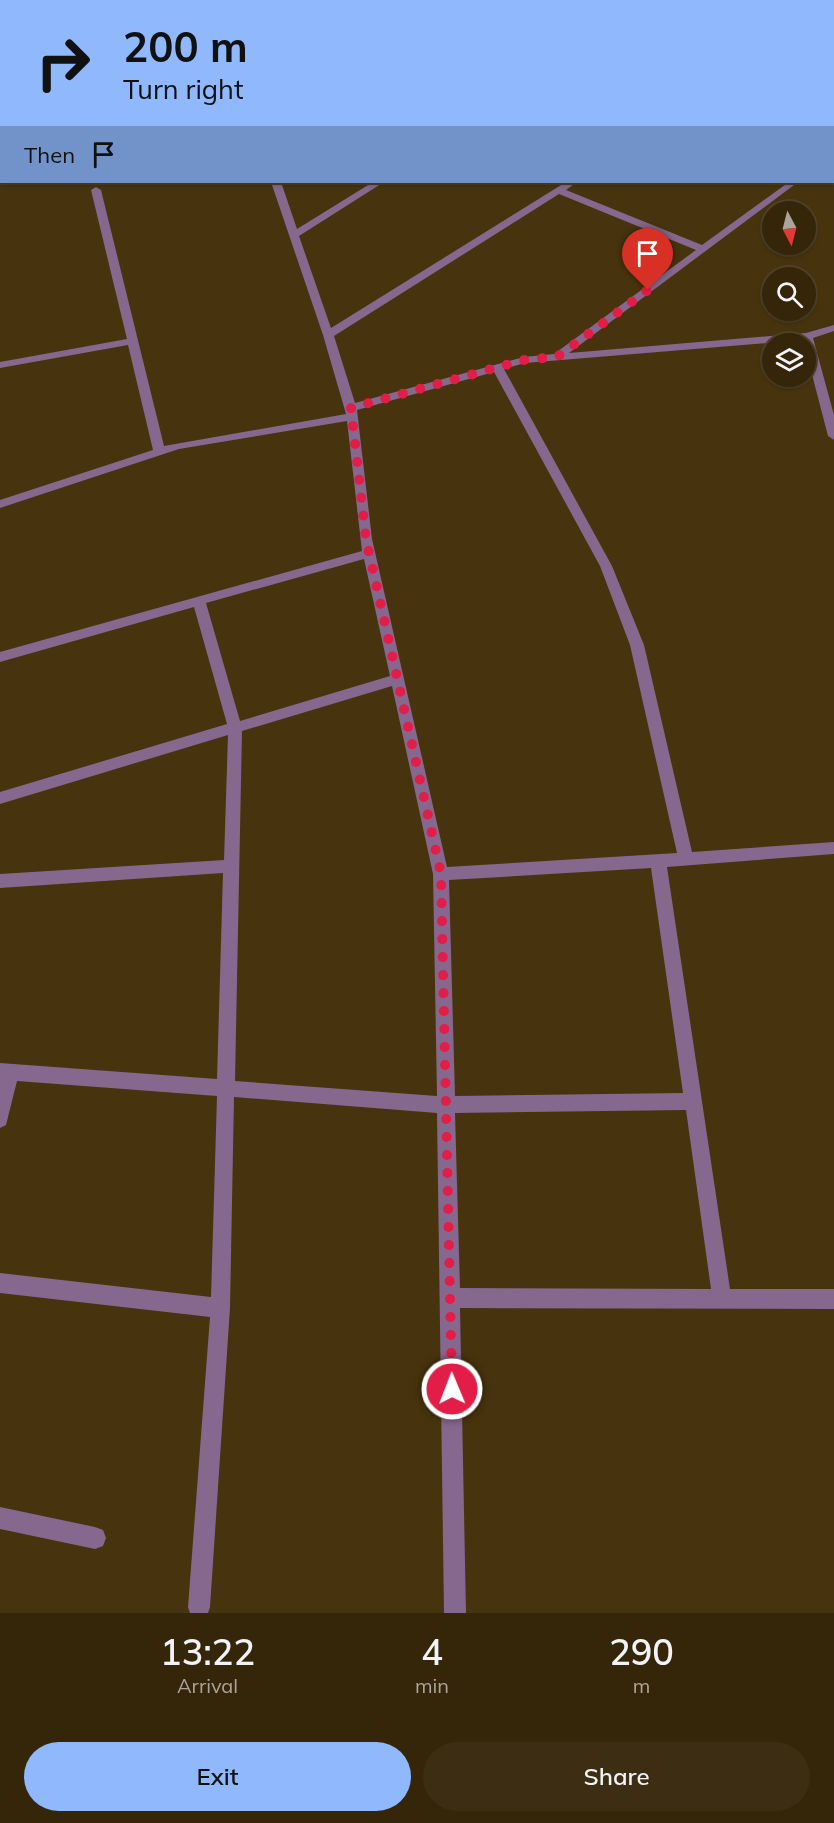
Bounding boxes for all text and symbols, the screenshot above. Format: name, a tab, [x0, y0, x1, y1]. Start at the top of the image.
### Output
text: 200 m	[123, 20, 248, 73]
icon: right	[24, 24, 102, 102]
text: Turn right	[123, 72, 243, 106]
icon: arrive	[87, 138, 120, 171]
text: Then	[24, 141, 75, 169]
north arrow	[762, 201, 816, 255]
map controls	[762, 201, 816, 387]
pin	[622, 228, 673, 290]
icon: arrive	[631, 237, 664, 270]
button: search	[762, 267, 816, 321]
button: layers	[762, 333, 816, 387]
position arrow	[420, 1357, 484, 1421]
text: 13:22	[160, 1629, 255, 1674]
text: 4	[421, 1629, 443, 1674]
text: 290	[609, 1629, 674, 1674]
text: Arrival	[177, 1673, 238, 1698]
text: min	[415, 1673, 449, 1698]
text: m	[633, 1673, 650, 1698]
button: Exit	[24, 1742, 411, 1811]
button: Share	[423, 1742, 810, 1811]

